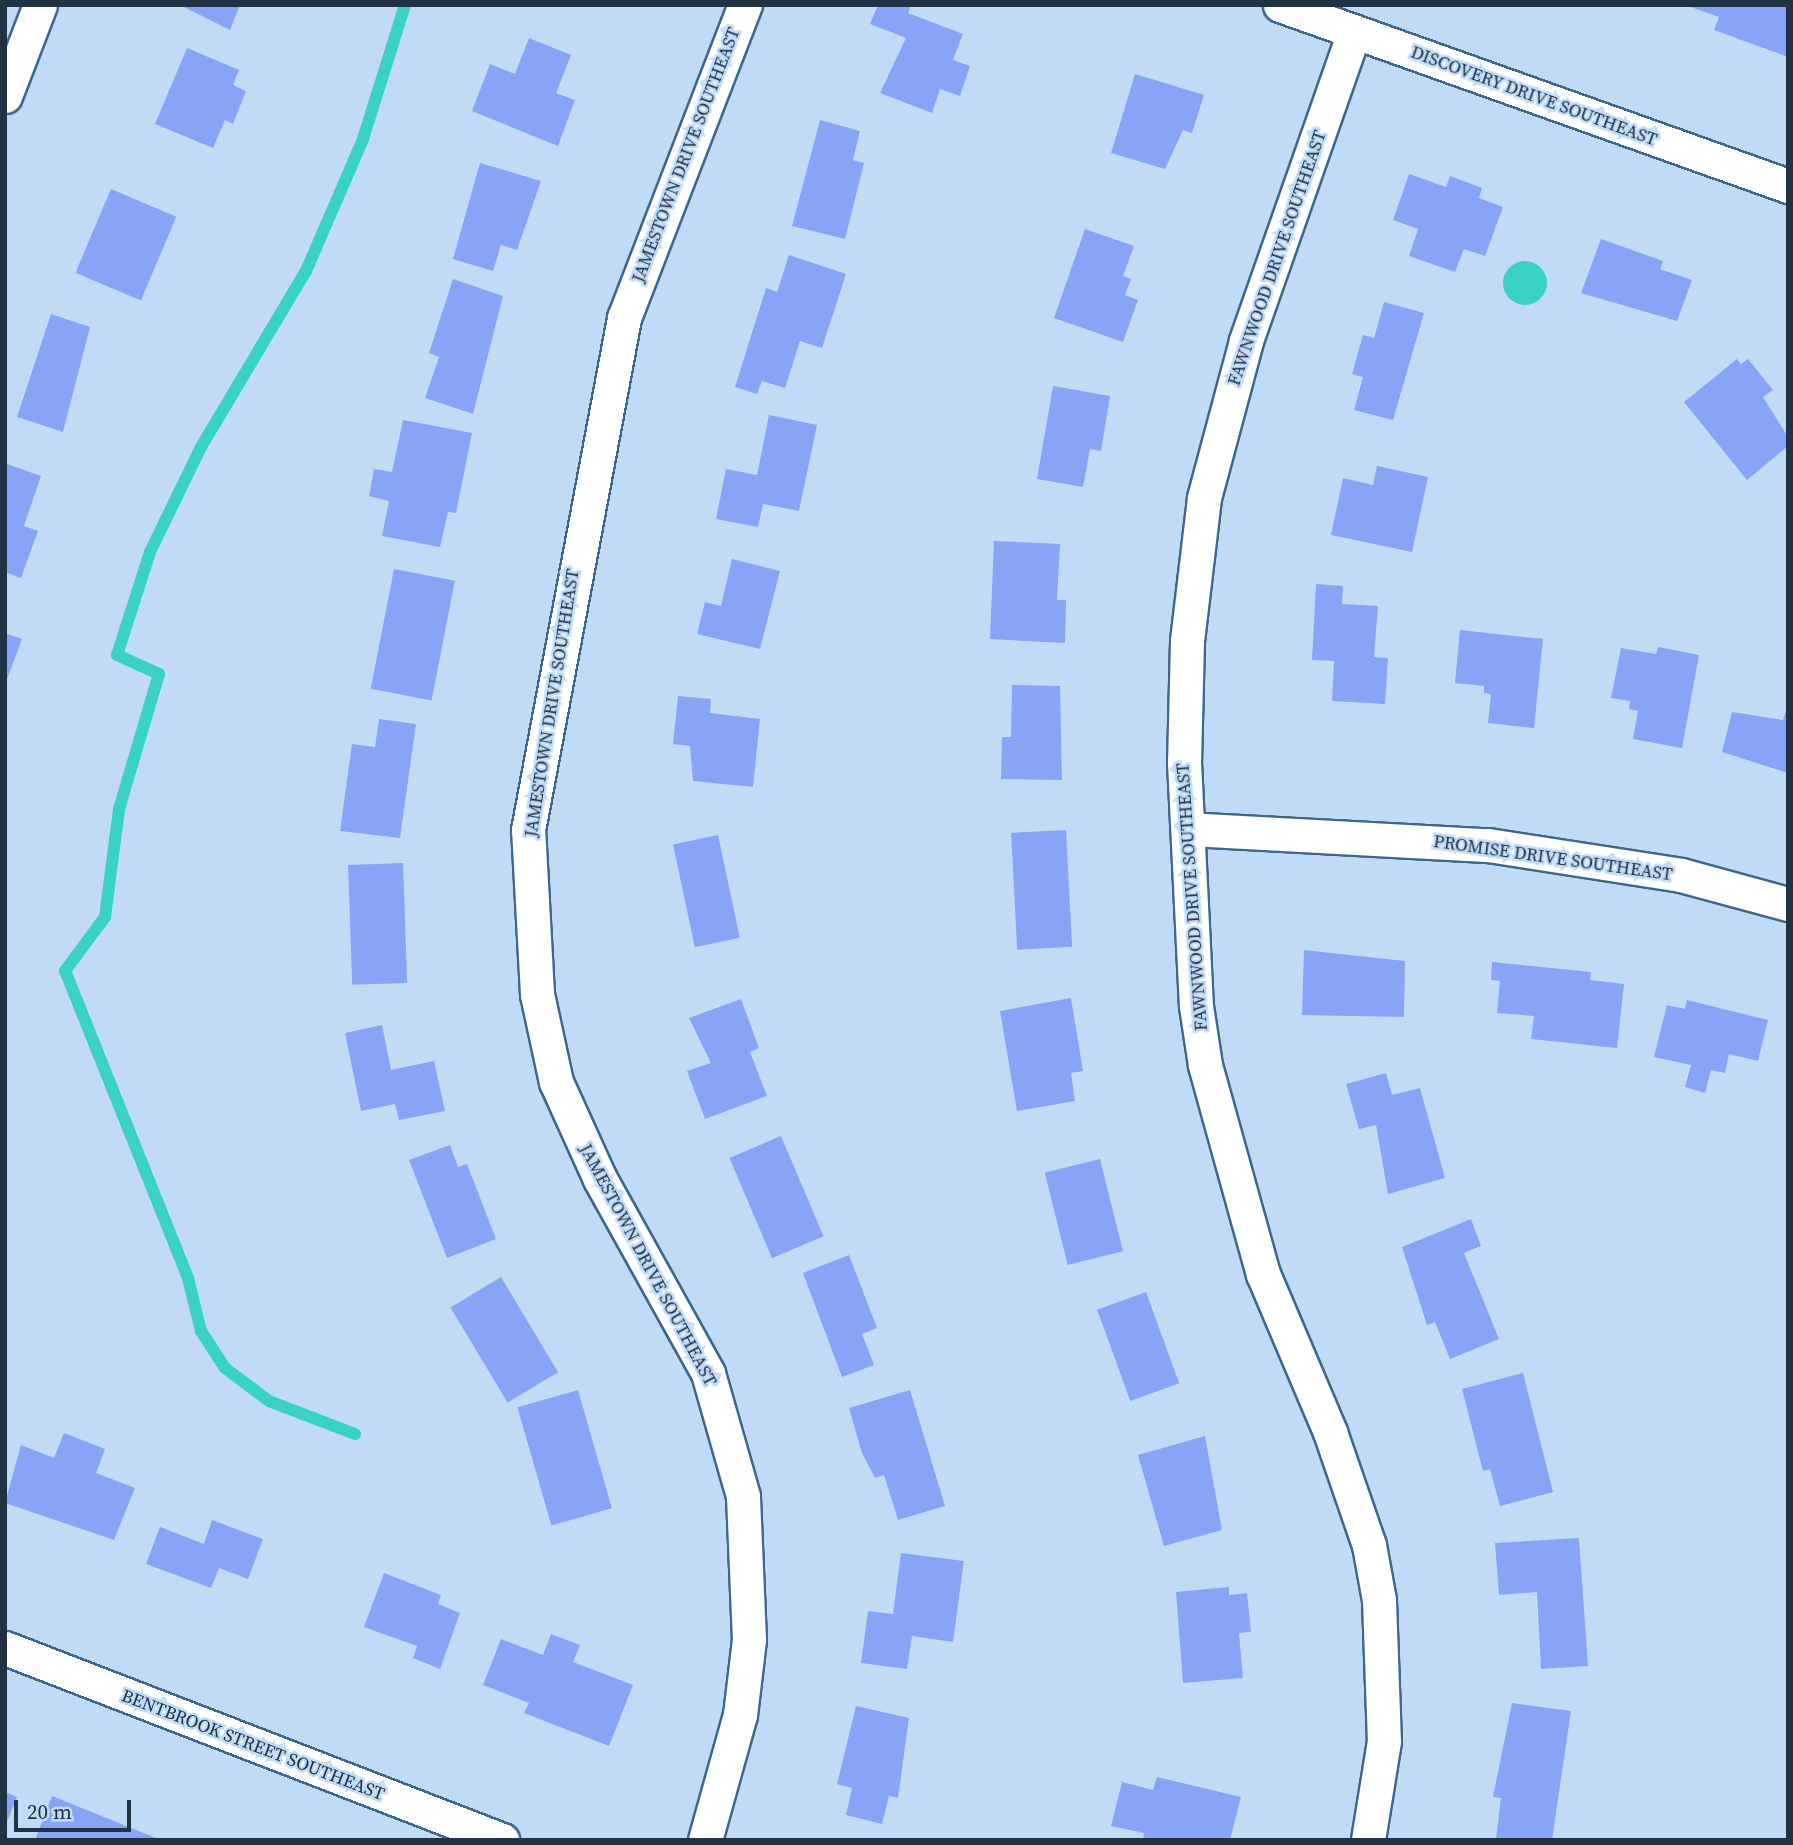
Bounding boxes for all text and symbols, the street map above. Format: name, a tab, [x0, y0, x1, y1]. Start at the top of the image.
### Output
street label: JAMESTOWN DRIVE SOUTHEAST	[627, 24, 745, 286]
street label: DISCOVERY DRIVE SOUTHEAST	[1408, 41, 1660, 151]
street label: FAWNWOOD DRIVE SOUTHEAST	[1223, 128, 1331, 388]
street label: JAMESTOWN DRIVE SOUTHEAST	[520, 567, 584, 839]
street label: FAWNWOOD DRIVE SOUTHEAST	[1172, 762, 1212, 1032]
street label: PROMISE DRIVE SOUTHEAST	[1432, 831, 1674, 885]
street label: JAMESTOWN DRIVE SOUTHEAST	[575, 1140, 721, 1390]
street label: BENTBROOK STREET SOUTHEAST	[118, 1685, 388, 1805]
scale bar	[18, 1786, 135, 1830]
text: 20 m	[27, 1797, 72, 1826]

